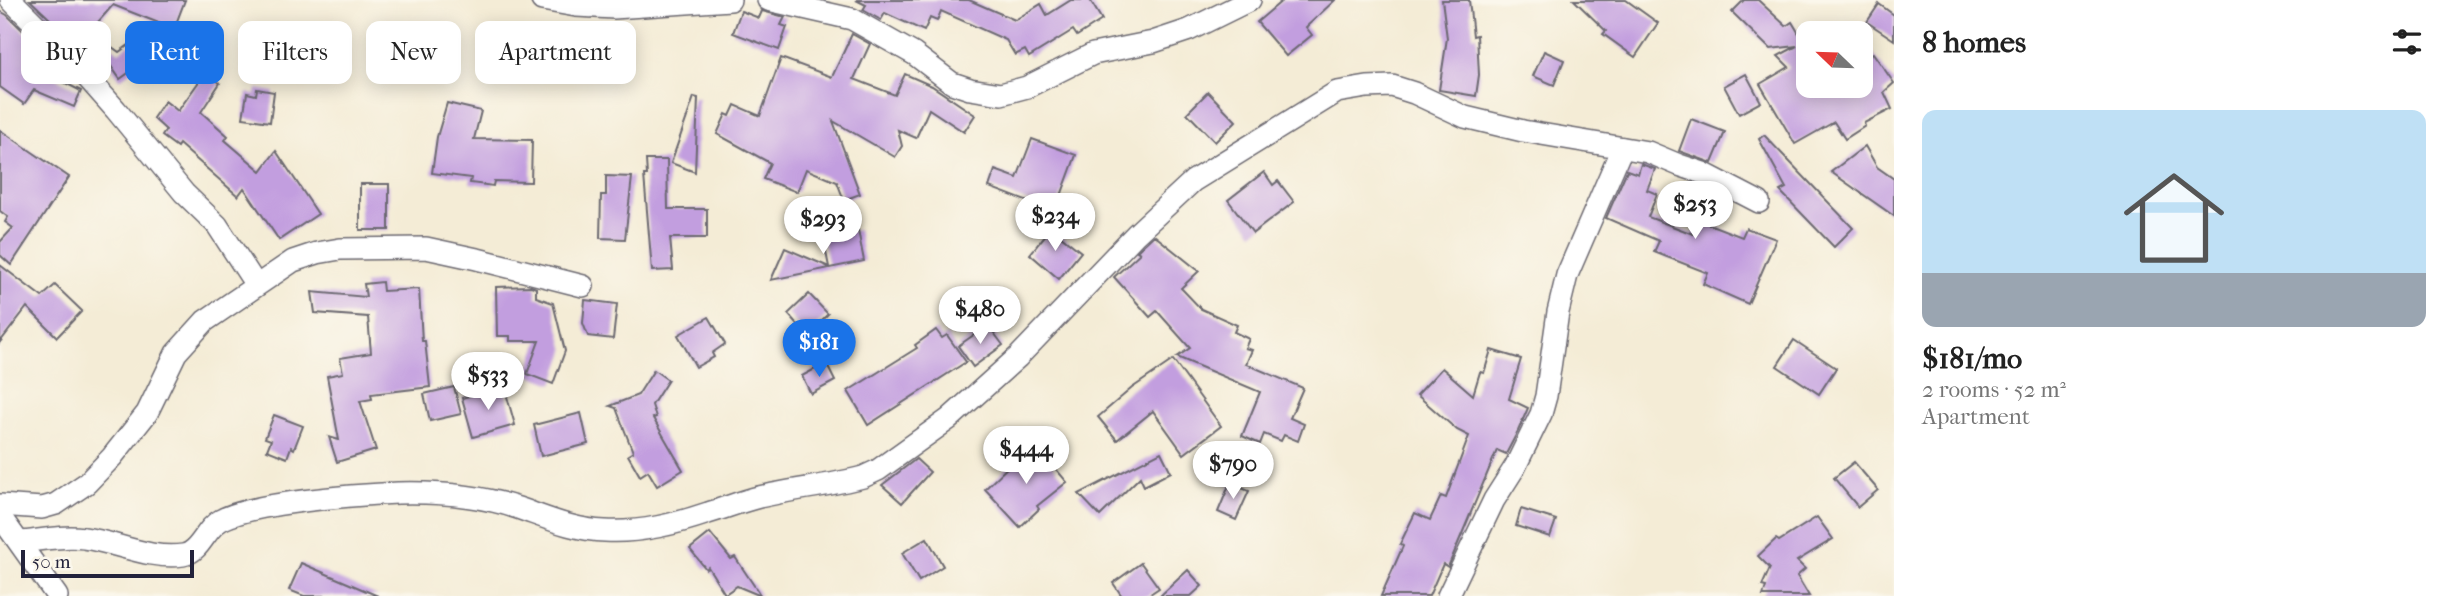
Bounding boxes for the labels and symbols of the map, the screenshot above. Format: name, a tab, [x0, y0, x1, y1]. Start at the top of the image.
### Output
north arrow	[1796, 21, 1872, 98]
pin: $253	[1654, 182, 1736, 241]
pin: $234	[1014, 194, 1096, 253]
pin: $293	[782, 196, 864, 256]
pin: $480	[939, 286, 1021, 346]
pin: $181	[778, 320, 860, 379]
pin: $533	[447, 352, 529, 412]
pin: $444	[985, 426, 1067, 486]
pin: $790	[1192, 442, 1274, 501]
scale bar	[21, 547, 194, 579]

